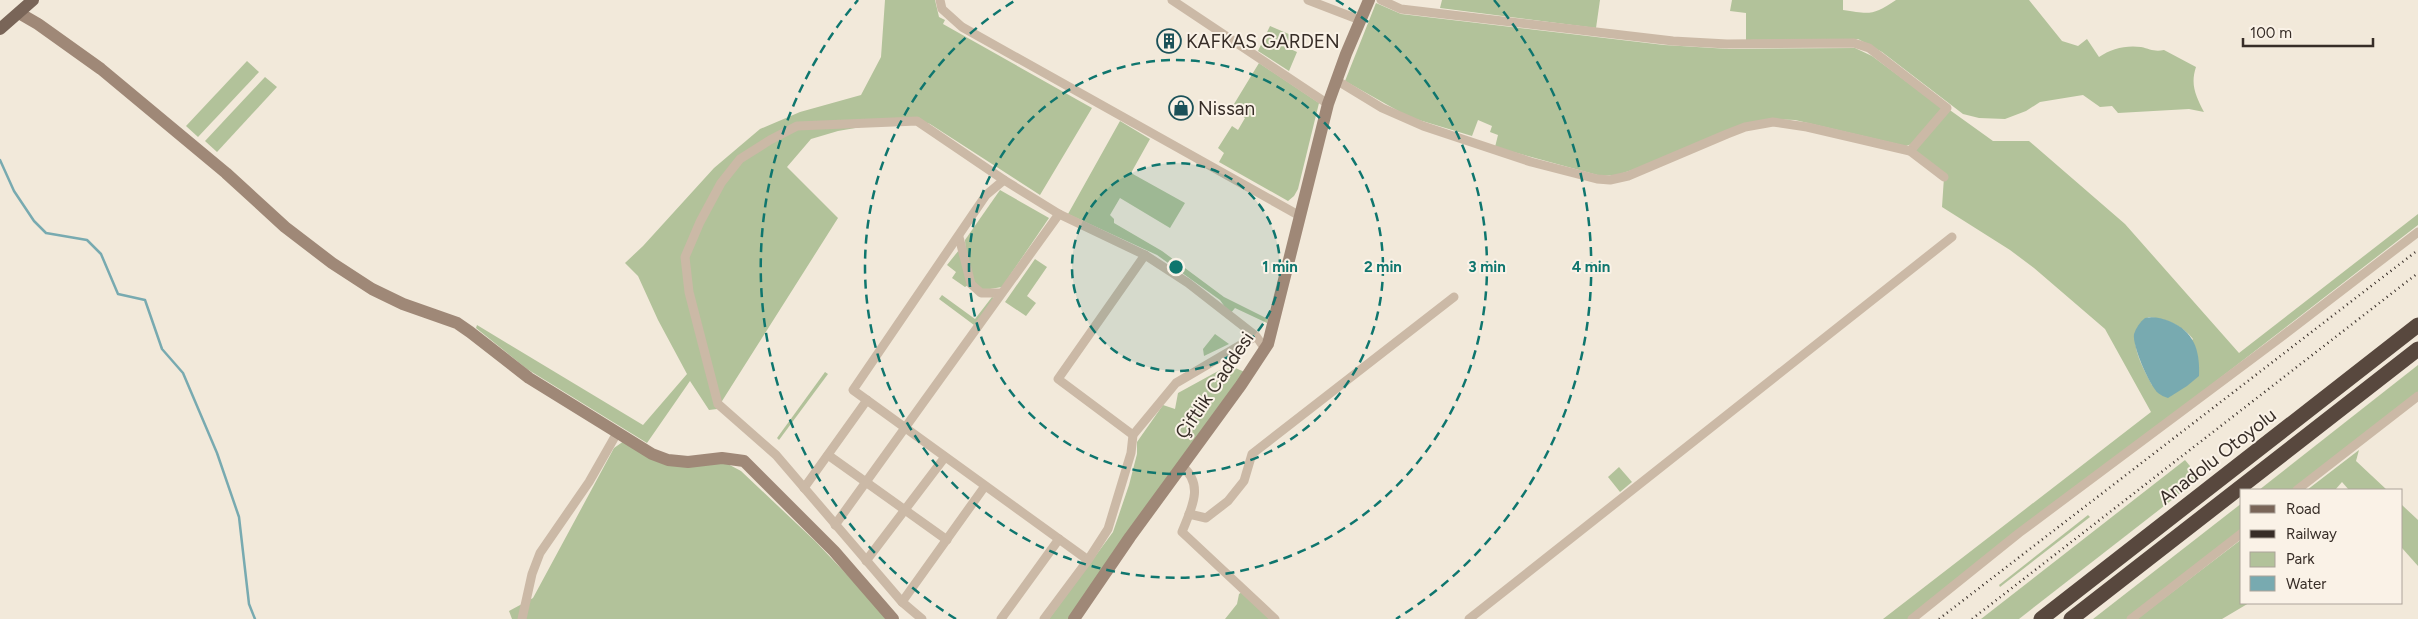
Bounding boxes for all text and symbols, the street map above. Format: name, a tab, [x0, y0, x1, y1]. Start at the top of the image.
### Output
scale bar	[2243, 15, 2373, 47]
text: 100 m	[2250, 24, 2292, 42]
building icon: KAFKAS GARDEN	[1156, 28, 1182, 54]
place label: KAFKAS GARDEN	[1186, 30, 1340, 53]
shop icon: Nissan	[1168, 95, 1194, 121]
place label: Nissan	[1198, 97, 1255, 120]
centre of rings	[1167, 258, 1185, 276]
text: 1 min	[1262, 258, 1298, 276]
text: 2 min	[1364, 258, 1402, 276]
text: 3 min	[1468, 258, 1506, 276]
text: 4 min	[1572, 258, 1610, 276]
street label: Çiftlik Caddesi	[1170, 327, 1259, 443]
street label: Anadolu Otoyolu	[2154, 403, 2281, 509]
legend	[2240, 489, 2403, 604]
text: Road	[2286, 500, 2321, 518]
text: Railway	[2286, 525, 2337, 543]
text: Park	[2286, 550, 2315, 568]
text: Water	[2286, 575, 2326, 593]

